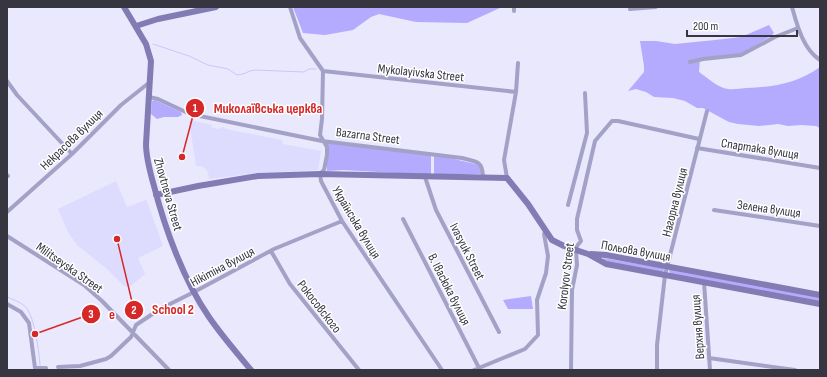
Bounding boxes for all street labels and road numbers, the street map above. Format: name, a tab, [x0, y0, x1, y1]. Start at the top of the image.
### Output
street label: Mykolayivska Street	[377, 61, 465, 85]
street label: Некрасова вулиця	[37, 106, 106, 174]
street label: Bazarna Street	[335, 124, 401, 148]
street label: Спартака вулиця	[720, 135, 800, 163]
street label: Zhovtneva Street	[150, 156, 186, 233]
street label: Нагорна вулиця	[659, 166, 691, 238]
street label: Українська вулиця	[328, 183, 384, 262]
street label: Зелена вулиця	[736, 197, 802, 221]
street label: Ivasyuk Street	[446, 220, 488, 283]
street label: Польова вулиця	[600, 237, 672, 265]
street label: Militseyska Street	[33, 239, 106, 297]
street label: Korolyov Street	[554, 242, 578, 310]
street label: Нікітіна вулиця	[188, 243, 257, 290]
street label: В. Івасюка вулиця	[424, 251, 474, 328]
street label: Рокосовского	[294, 277, 345, 336]
street label: Верхня вулиця	[688, 294, 708, 360]

